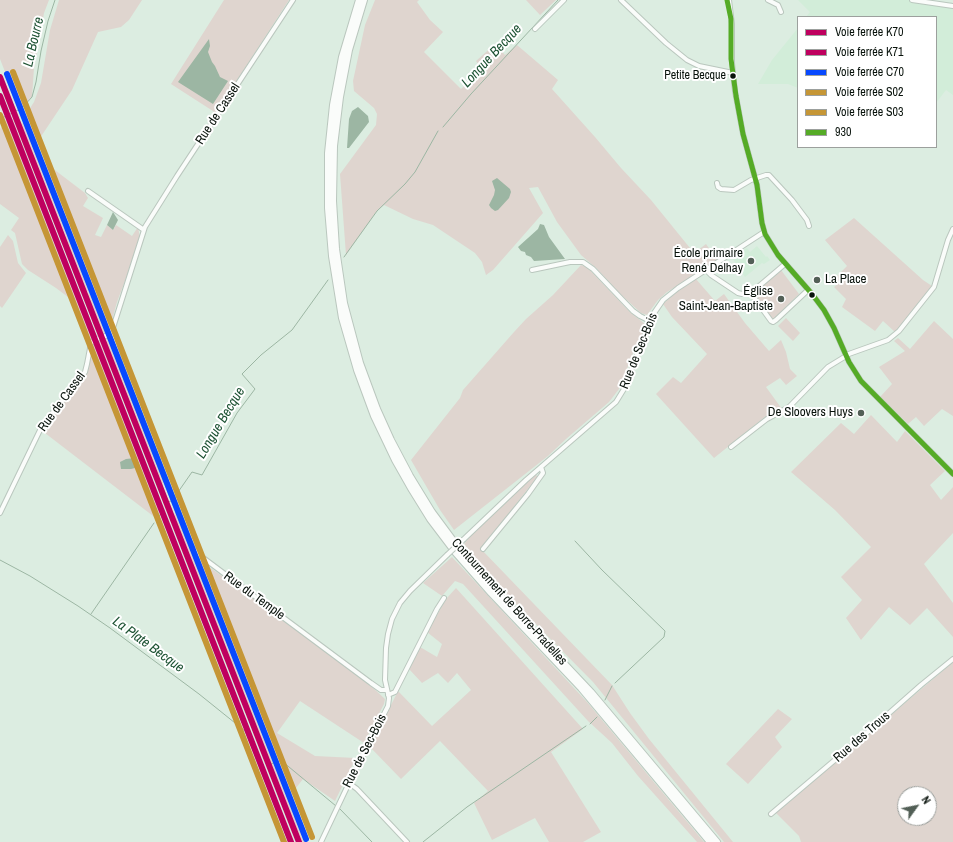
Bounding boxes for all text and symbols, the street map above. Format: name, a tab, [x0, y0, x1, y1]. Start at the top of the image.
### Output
water label: La Bourre	[20, 16, 48, 68]
legend	[797, 16, 937, 148]
water label: Longue Becque	[458, 21, 526, 91]
text: Voie ferrée K70	[835, 24, 903, 40]
text: Voie ferrée K71	[835, 44, 903, 60]
text: Voie ferrée C70	[835, 64, 904, 80]
place label: Petite Becque	[664, 69, 726, 83]
marker: Petite Becque	[728, 71, 738, 81]
street label: Rue de Cassel	[192, 80, 244, 148]
text: Voie ferrée S02	[835, 84, 903, 100]
text: Voie ferrée S03	[835, 104, 903, 120]
text: 930	[835, 124, 851, 140]
place label: École primaire René Delhay	[674, 246, 743, 277]
marker: École primaire René Delhay	[746, 256, 756, 266]
place label: La Place	[825, 272, 866, 288]
marker: La Place	[812, 275, 822, 285]
place label: Église Saint-Jean-Baptiste	[679, 284, 773, 315]
unlabelled marker	[807, 290, 817, 300]
marker: Église Saint-Jean-Baptiste	[776, 294, 786, 304]
street label: Rue de Sec-Bois	[617, 311, 661, 391]
street label: Rue de Cassel	[35, 369, 89, 435]
water label: Longue Becque	[193, 384, 249, 462]
place label: De Sloovers Huys	[768, 405, 853, 421]
marker: De Sloovers Huys	[856, 408, 866, 418]
street label: Contournement de Borre-Pradelles	[448, 535, 570, 669]
street label: Rue du Temple	[220, 569, 288, 623]
water label: La Plate Becque	[109, 613, 187, 677]
street label: Rue des Trous	[831, 708, 893, 766]
street label: Rue de Sec-Bois	[340, 712, 390, 790]
north arrow	[897, 786, 937, 826]
text: N	[919, 793, 934, 807]

